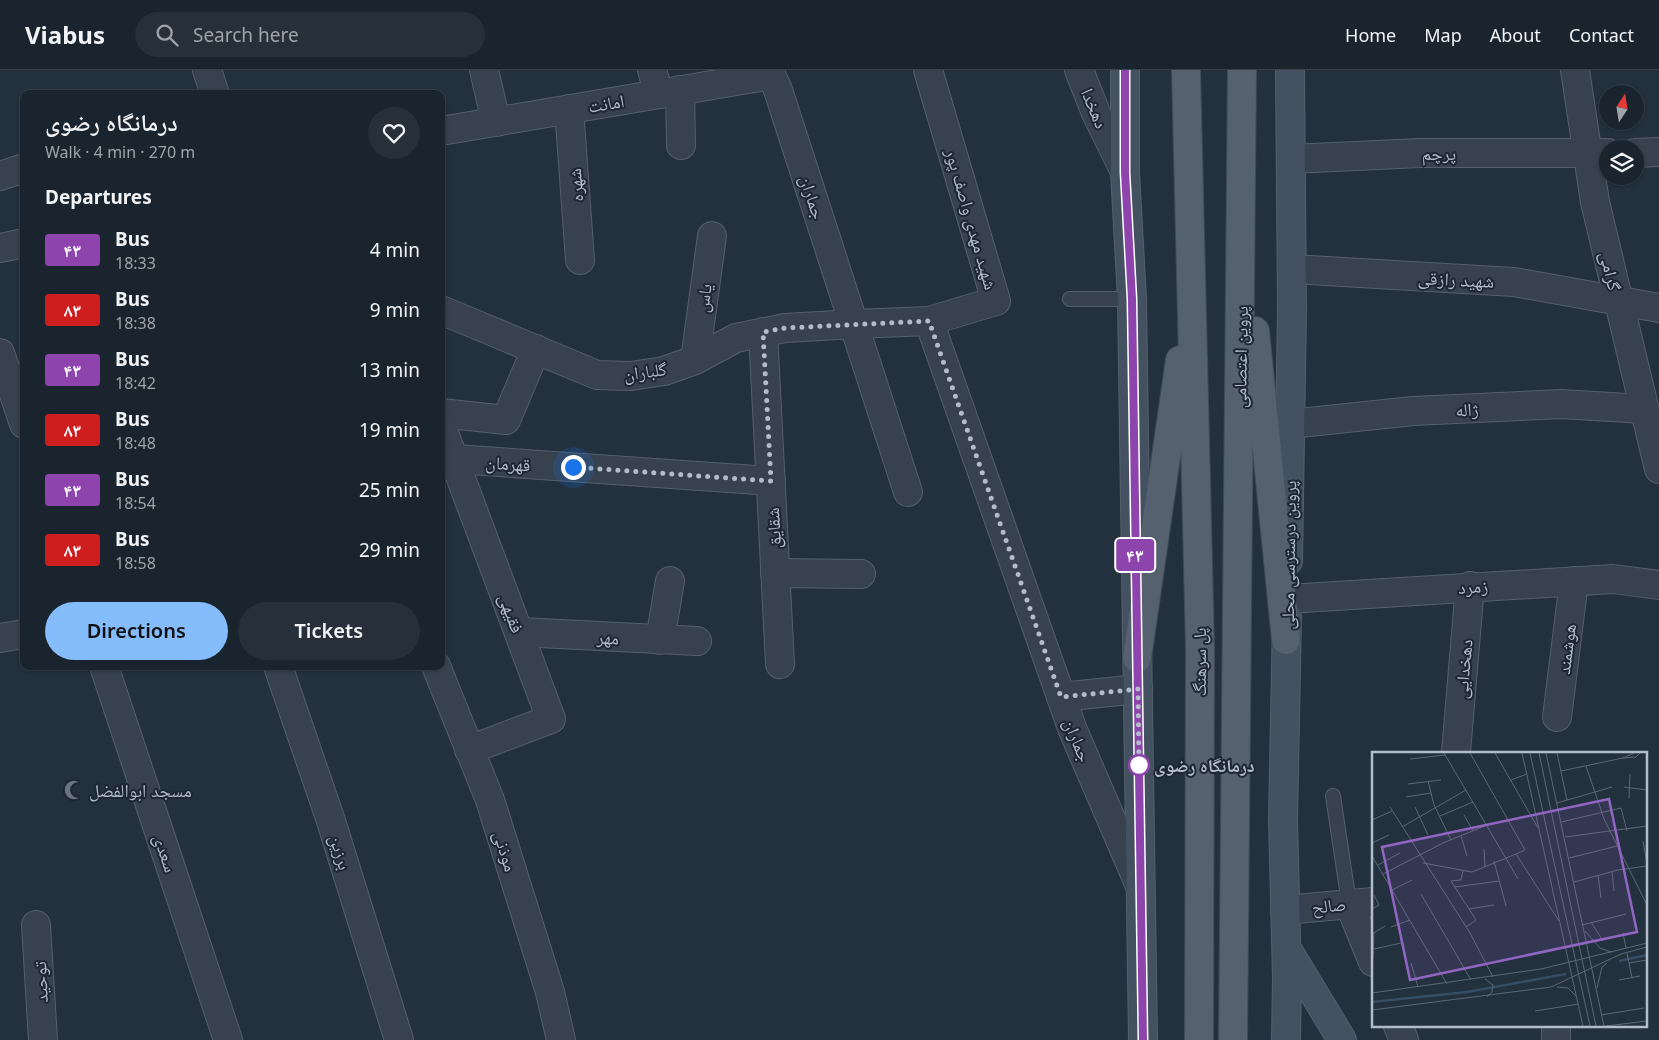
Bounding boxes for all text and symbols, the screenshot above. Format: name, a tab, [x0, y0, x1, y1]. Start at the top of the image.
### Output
search box	[135, 12, 485, 57]
text: Viabus	[25, 18, 105, 51]
icon: search	[153, 21, 181, 49]
text: Search here	[193, 22, 299, 48]
text: Home	[1345, 23, 1396, 47]
text: Map	[1424, 23, 1462, 47]
text: About	[1490, 23, 1541, 47]
text: Contact	[1569, 23, 1634, 47]
street label: دهخدا	[1076, 84, 1114, 132]
north arrow	[1599, 85, 1644, 130]
map controls	[1599, 85, 1644, 185]
street label: امانت	[586, 88, 626, 118]
text: درمانگاه رضوی	[45, 105, 178, 138]
button: heart	[368, 107, 420, 159]
button: layers	[1599, 140, 1644, 185]
text: Walk · 4 min · 270 m	[45, 141, 195, 163]
street label: پرچم	[1422, 141, 1456, 166]
street label: شهید مهدی واصف پور	[940, 145, 1004, 292]
street label: شهره	[562, 168, 588, 202]
street label: جماران	[795, 172, 831, 222]
text: Departures	[45, 184, 152, 210]
text: Bus	[115, 226, 150, 252]
text: 4 min	[370, 237, 420, 263]
text: ۴۳	[64, 238, 81, 262]
street label: گرامی	[1595, 249, 1627, 294]
text: 18:33	[115, 252, 156, 274]
street label: شهید رازقی	[1417, 265, 1495, 293]
street label: یاس	[689, 282, 717, 314]
text: Bus	[115, 286, 150, 312]
text: 9 min	[370, 297, 420, 323]
text: ۸۳	[64, 298, 81, 322]
street label: پروین اعتصامی	[1227, 306, 1253, 408]
text: 18:38	[115, 312, 156, 334]
text: Bus	[115, 346, 150, 372]
street label: گلباران	[622, 356, 669, 386]
text: 13 min	[359, 357, 420, 383]
text: ۴۳	[64, 358, 81, 382]
text: 18:42	[115, 372, 156, 394]
street label: ژاله	[1455, 396, 1479, 422]
text: Bus	[115, 406, 150, 432]
text: 19 min	[359, 417, 420, 443]
text: ۸۳	[64, 418, 81, 442]
text: 18:48	[115, 432, 156, 454]
street label: قهرمان	[485, 449, 531, 477]
your location	[561, 455, 586, 480]
text: Bus	[115, 466, 150, 492]
text: 25 min	[359, 477, 420, 503]
text: ۴۳	[64, 478, 81, 502]
street label: پروین درسترسی محلی	[1275, 480, 1301, 630]
text: 18:54	[115, 492, 156, 514]
street label: شقایق	[760, 507, 786, 549]
text: Bus	[115, 526, 150, 552]
text: 29 min	[359, 537, 420, 563]
text: ۸۳	[64, 538, 81, 562]
line badge: ۴۳	[1112, 539, 1158, 571]
text: ۴۳	[1126, 543, 1144, 567]
text: 18:58	[115, 552, 156, 574]
street label: زمرد	[1457, 573, 1489, 599]
street label: فقیهی	[494, 590, 530, 636]
button: Directions	[45, 602, 228, 660]
button: Tickets	[238, 602, 420, 660]
street label: هوشمند	[1551, 622, 1581, 676]
street label: مهر	[595, 624, 620, 650]
street label: پل سرهنگ	[1187, 628, 1211, 696]
street label: دهخدایی	[1448, 638, 1478, 700]
street label: جماران	[1058, 715, 1098, 765]
inset map	[1372, 752, 1646, 1028]
place label: درمانگاه رضوی	[1154, 753, 1255, 777]
marker: درمانگاه رضوی	[1128, 754, 1150, 776]
place label: مسجد ابوالفضل	[89, 778, 192, 802]
mosque icon: مسجد ابوالفضل	[63, 779, 85, 801]
street label: موذنی	[488, 828, 524, 874]
street label: سعدی	[149, 831, 183, 875]
street label: برزین	[324, 831, 358, 873]
street label: صالح	[1311, 891, 1348, 920]
street label: توحید	[27, 961, 53, 1003]

